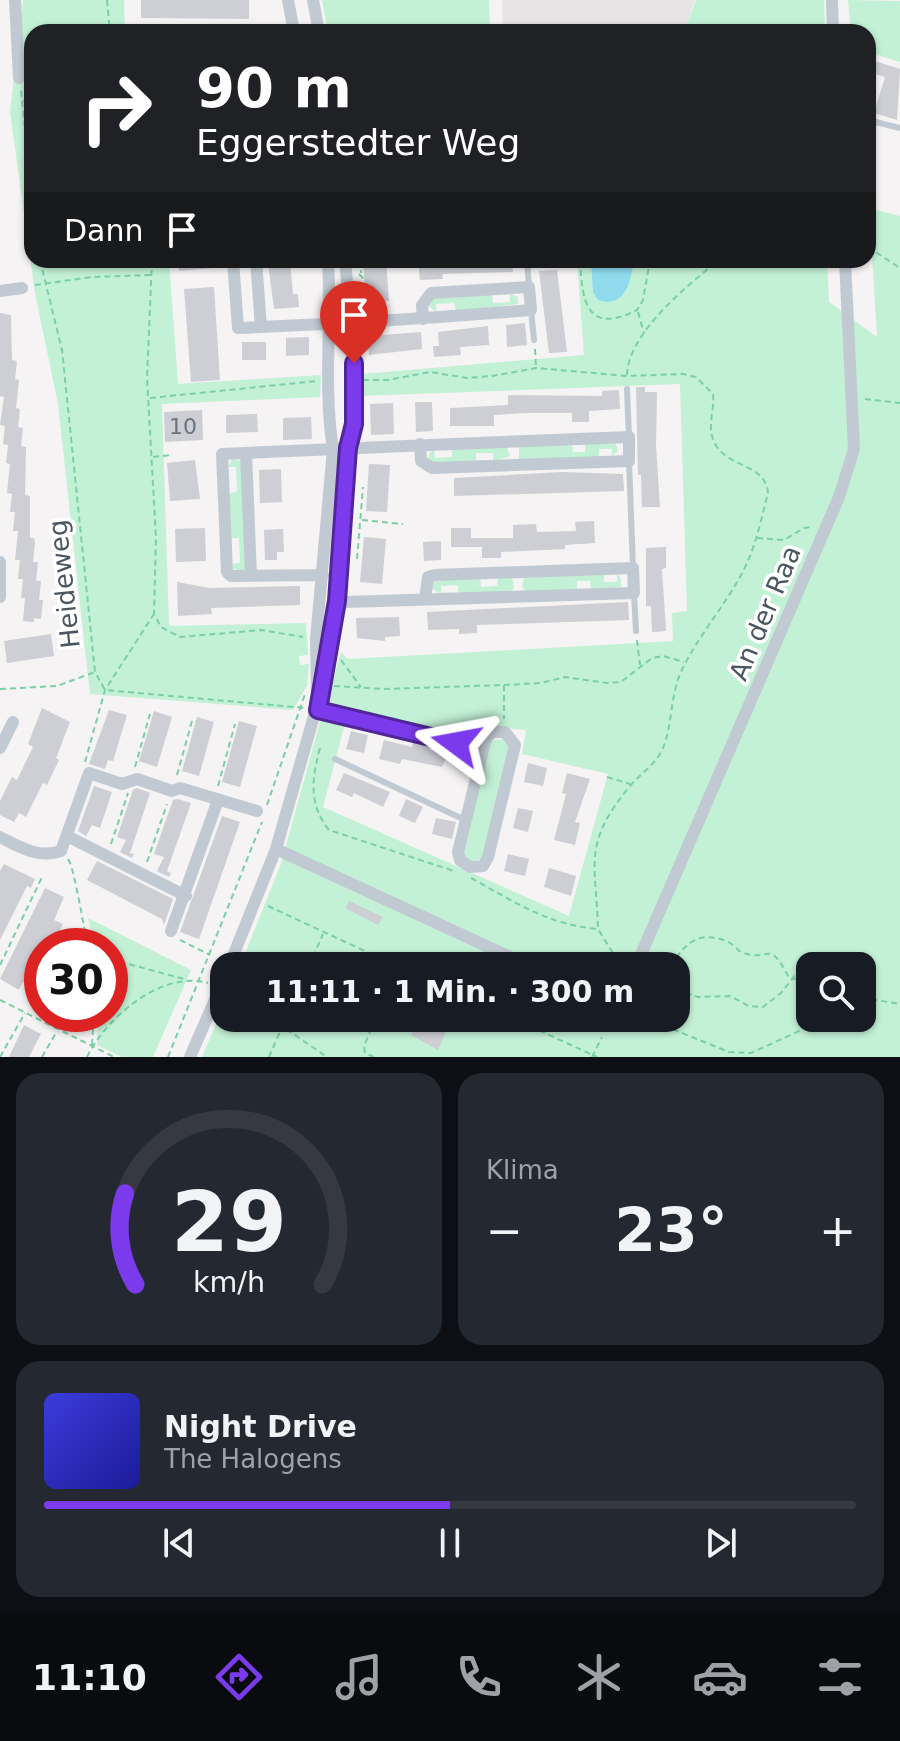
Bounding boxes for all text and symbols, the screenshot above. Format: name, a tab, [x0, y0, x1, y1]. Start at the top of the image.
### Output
text: 90 m	[196, 55, 352, 120]
icon: right	[64, 56, 168, 160]
text: Eggerstedter Weg	[196, 122, 520, 163]
icon: arrive	[160, 208, 204, 252]
text: Dann	[64, 213, 144, 248]
pin	[320, 281, 388, 363]
icon: arrive	[332, 293, 376, 337]
house number: 10	[169, 414, 197, 439]
street label: Heideweg	[42, 518, 86, 650]
street label: An der Raa	[723, 541, 807, 685]
position arrow	[414, 701, 498, 785]
speed limit sign: 30	[24, 928, 128, 1032]
map controls	[796, 952, 876, 1032]
button: search	[796, 952, 876, 1032]
text: 11:11 · 1 Min. · 300 m	[266, 974, 634, 1009]
text: Klima	[486, 1155, 559, 1185]
text: 29	[171, 1174, 287, 1271]
text: 23°	[614, 1195, 728, 1265]
text: −	[486, 1205, 523, 1256]
text: +	[819, 1205, 856, 1256]
text: km/h	[193, 1265, 265, 1299]
text: Night Drive	[164, 1409, 357, 1444]
text: The Halogens	[164, 1444, 342, 1474]
icon: previous	[157, 1521, 201, 1565]
icon: pause	[428, 1521, 472, 1565]
icon: next	[699, 1521, 743, 1565]
icon: directions	[211, 1649, 267, 1705]
icon: music	[331, 1649, 387, 1705]
icon: phone	[451, 1649, 507, 1705]
icon: climate	[571, 1649, 627, 1705]
icon: car	[692, 1649, 748, 1705]
icon: filters	[812, 1649, 868, 1705]
text: 11:10	[32, 1657, 147, 1698]

